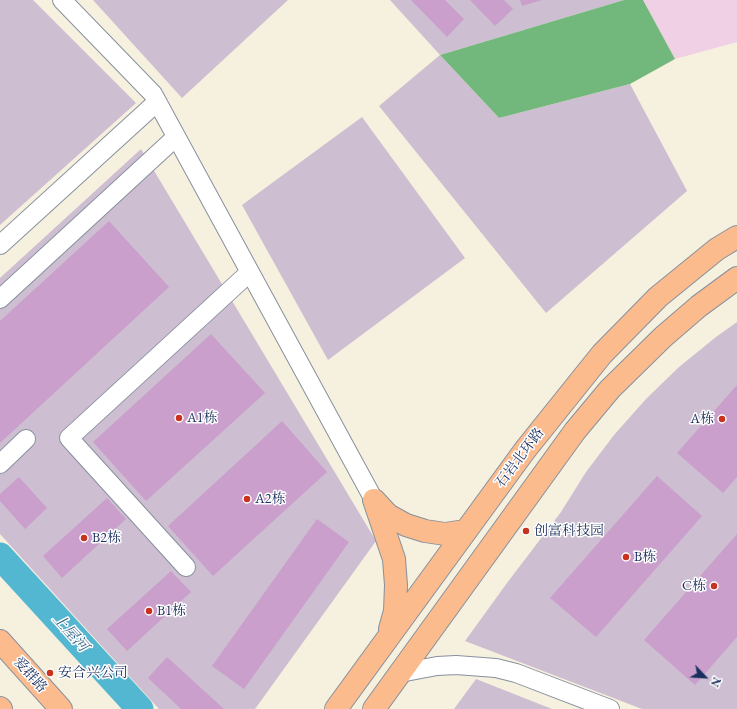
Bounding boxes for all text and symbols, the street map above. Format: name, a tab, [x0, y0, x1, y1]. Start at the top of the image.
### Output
place label: A1栋	[187, 410, 217, 426]
place label: A栋	[690, 411, 714, 427]
marker: A1栋	[174, 413, 184, 423]
marker: A栋	[717, 414, 727, 424]
street label: 石岩北环路	[492, 425, 548, 491]
place label: A2栋	[255, 491, 285, 507]
marker: A2栋	[242, 494, 252, 504]
place label: 创富科技园	[534, 523, 604, 539]
marker: 创富科技园	[521, 526, 531, 536]
place label: B2栋	[92, 530, 121, 546]
marker: B2栋	[79, 533, 89, 543]
place label: B栋	[634, 549, 656, 565]
marker: B栋	[621, 552, 631, 562]
place label: C栋	[682, 578, 706, 594]
marker: C栋	[709, 581, 719, 591]
place label: B1栋	[157, 603, 186, 619]
marker: B1栋	[144, 606, 154, 616]
water label: 上屋河	[48, 610, 92, 656]
street label: 爱群路	[10, 654, 50, 696]
north arrow	[685, 657, 725, 697]
place label: 安合兴公司	[58, 665, 128, 681]
marker: 安合兴公司	[45, 668, 55, 678]
text: N	[708, 675, 724, 689]

